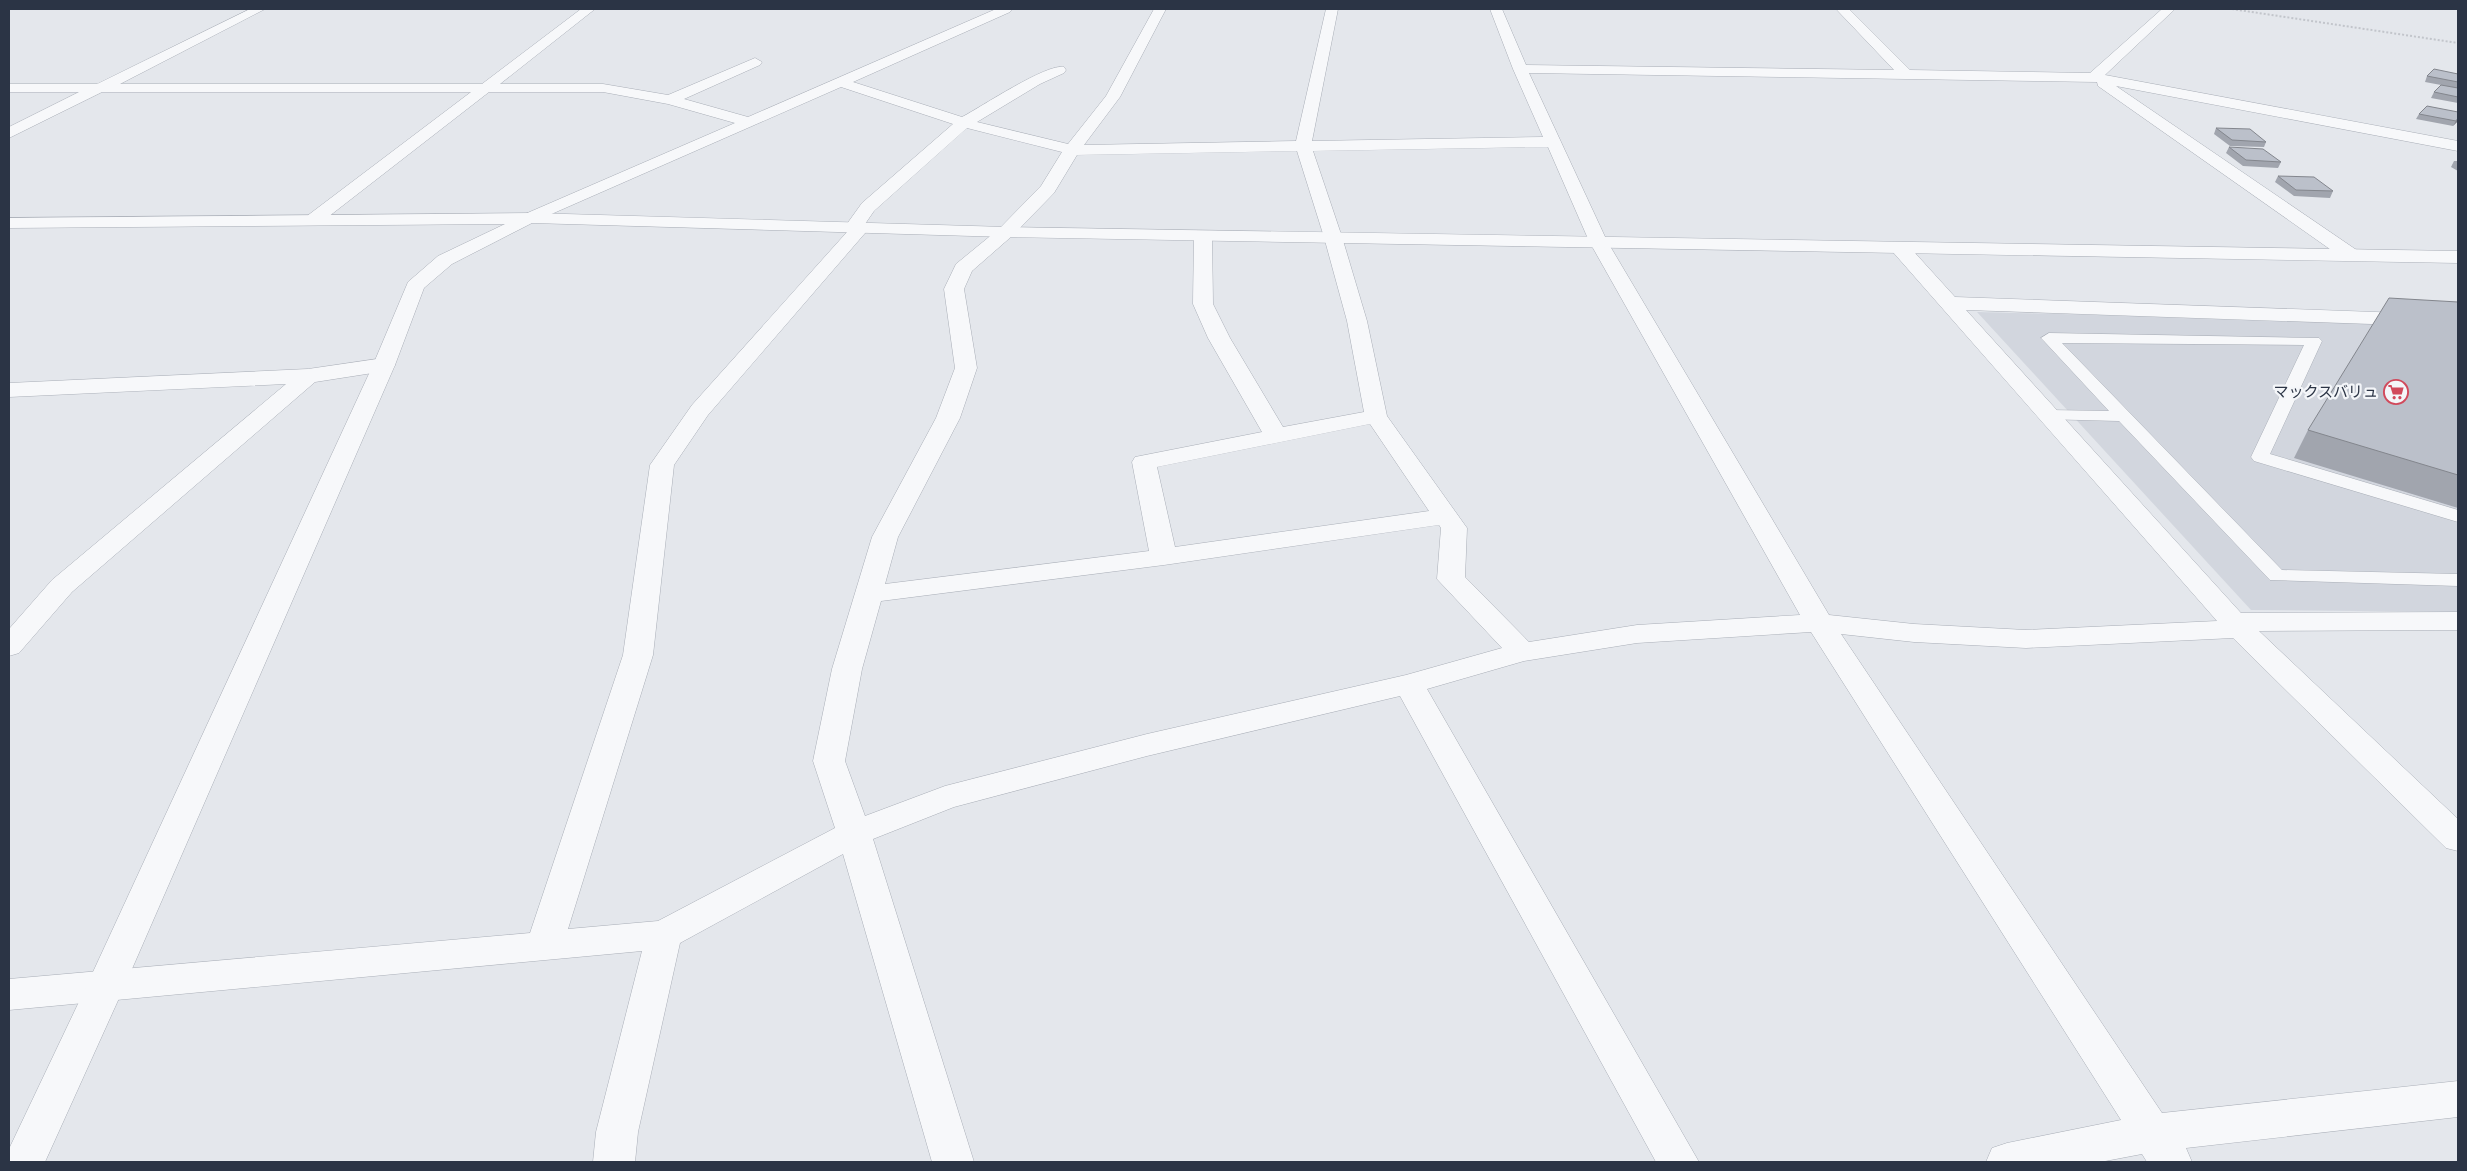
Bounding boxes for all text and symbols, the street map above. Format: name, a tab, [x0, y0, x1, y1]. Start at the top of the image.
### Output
supermarket icon: マックスバリュ	[2383, 379, 2409, 405]
place label: マックスバリュ	[2273, 383, 2378, 400]

